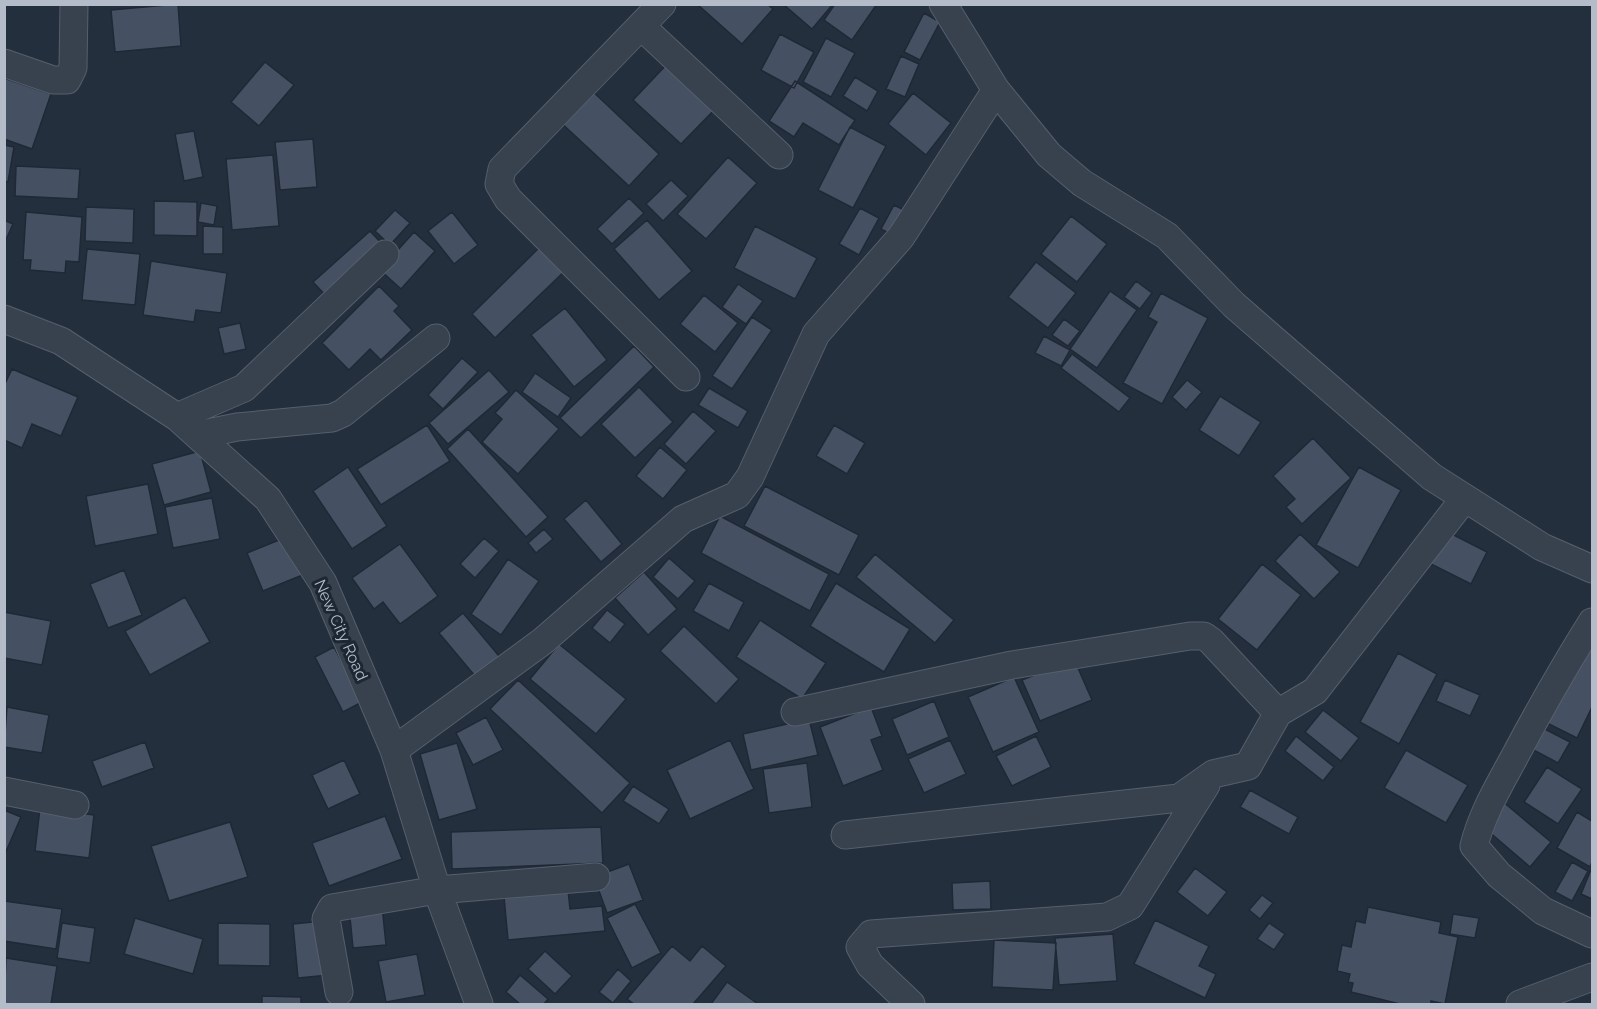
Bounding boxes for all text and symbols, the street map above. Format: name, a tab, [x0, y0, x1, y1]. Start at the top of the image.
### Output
street label: New City Road	[310, 577, 372, 683]

